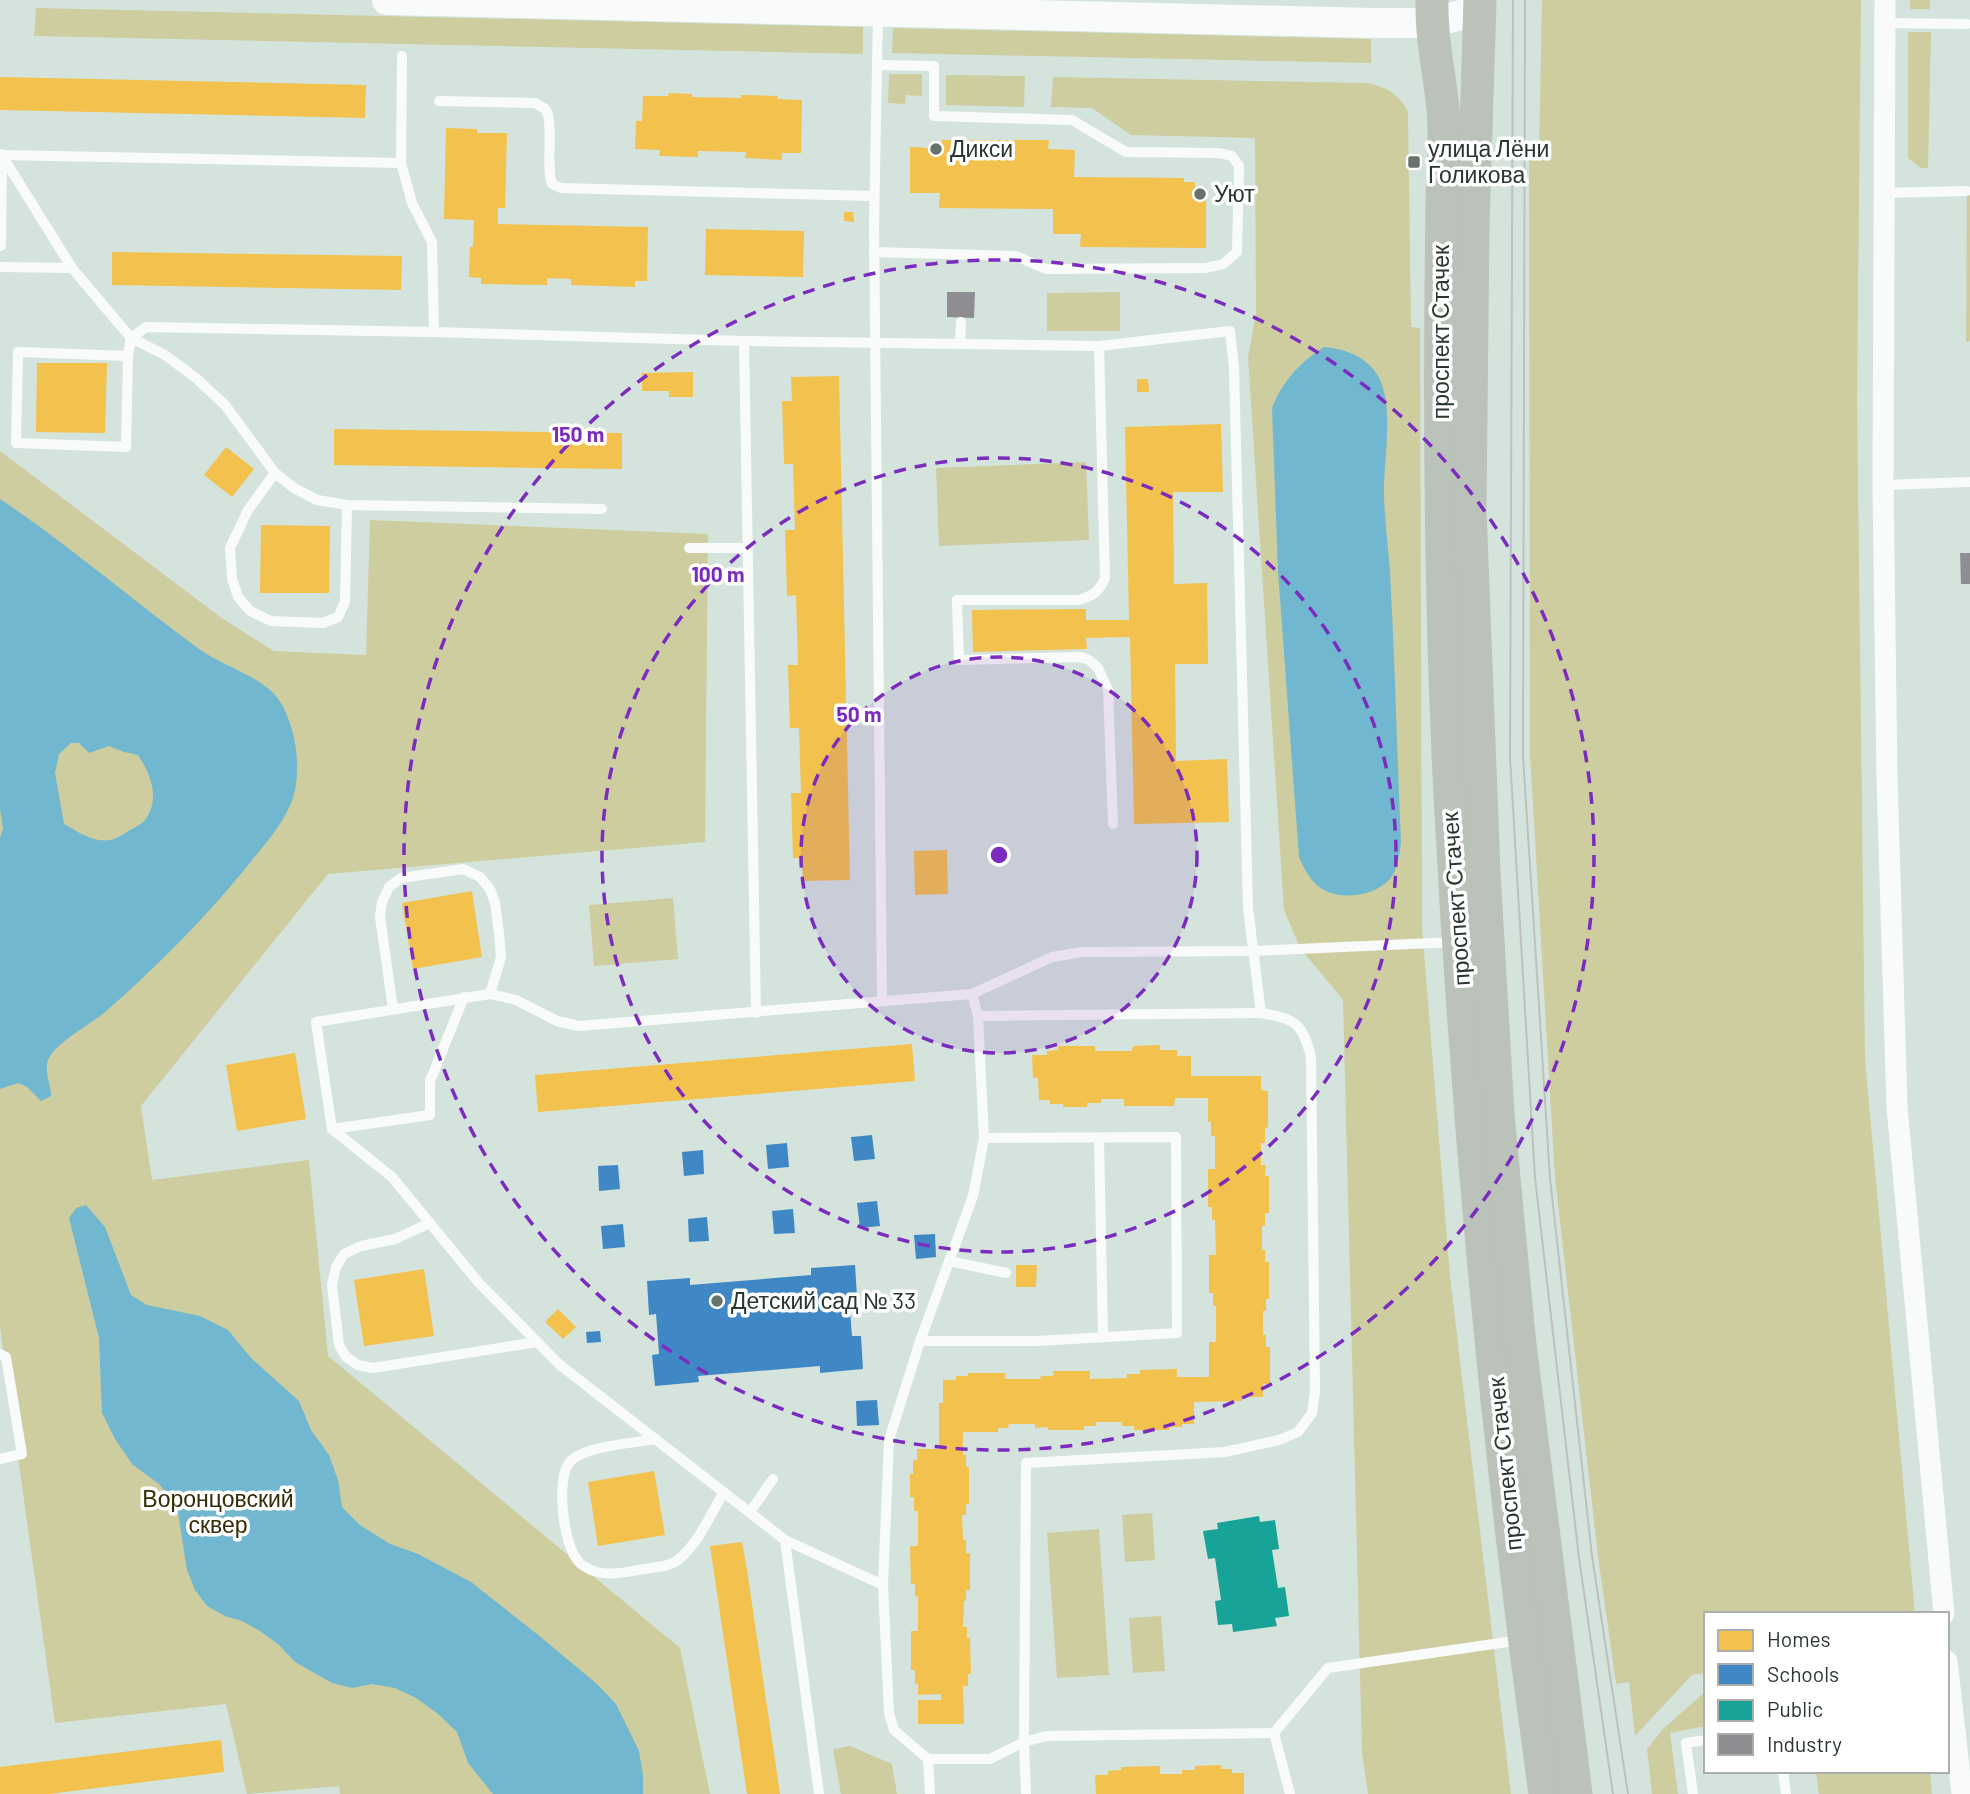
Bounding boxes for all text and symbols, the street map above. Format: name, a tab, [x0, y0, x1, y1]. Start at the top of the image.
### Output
place label: Дикси	[950, 134, 1013, 162]
place label: улица Лёни Голикова	[1428, 134, 1549, 188]
marker: Дикси	[928, 141, 944, 157]
marker: улица Лёни Голикова	[1406, 154, 1422, 170]
place label: Уют	[1214, 179, 1255, 207]
marker: Уют	[1192, 186, 1208, 202]
street label: проспект Стачек	[1426, 244, 1454, 419]
text: 150 m	[552, 421, 604, 446]
text: 100 m	[691, 561, 745, 586]
text: 50 m	[836, 701, 882, 726]
street label: проспект Стачек	[1435, 810, 1475, 987]
centre of rings	[987, 843, 1011, 867]
place label: Детский сад № 33	[731, 1286, 916, 1314]
marker: Детский сад № 33	[709, 1293, 725, 1309]
street label: проспект Стачек	[1481, 1375, 1527, 1552]
park label: Воронцовский сквер	[142, 1484, 294, 1538]
legend	[1704, 1612, 1949, 1773]
text: Homes	[1767, 1626, 1831, 1651]
text: Schools	[1767, 1661, 1839, 1686]
text: Public	[1767, 1696, 1823, 1721]
text: Industry	[1767, 1731, 1842, 1756]

